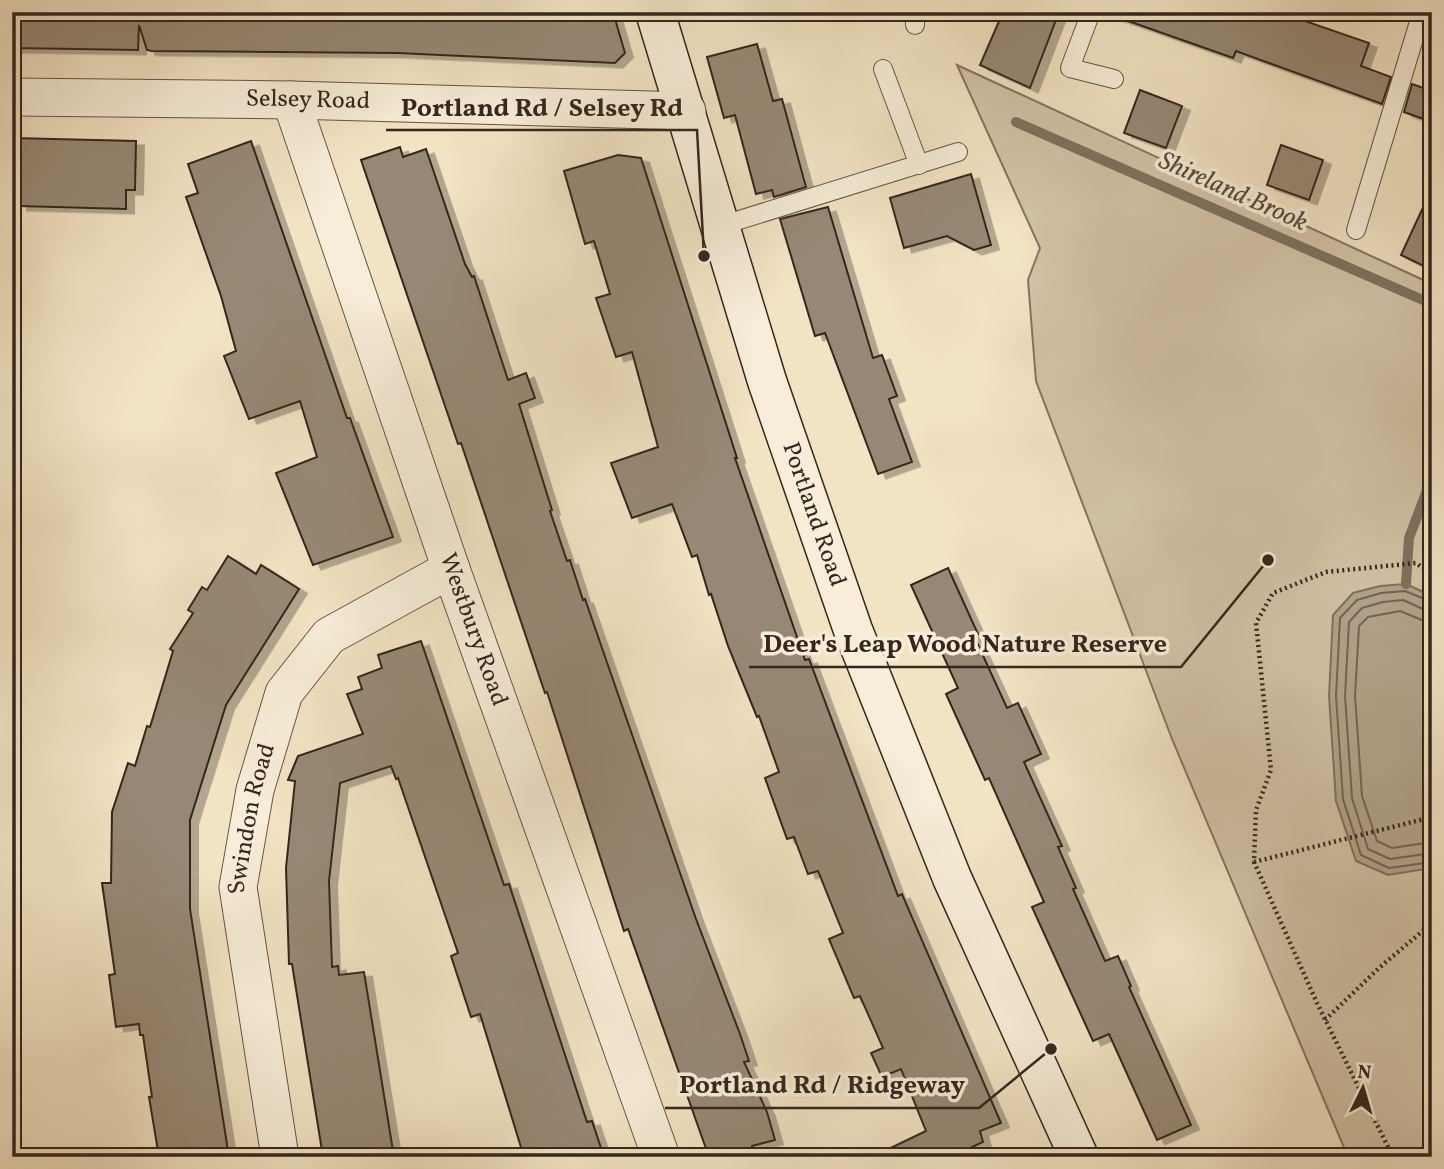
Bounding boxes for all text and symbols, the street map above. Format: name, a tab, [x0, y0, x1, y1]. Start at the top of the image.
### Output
street label: Selsey Road	[246, 83, 371, 119]
callout: Portland Rd / Selsey Rd	[386, 83, 697, 130]
text: Portland Rd / Selsey Rd	[401, 91, 683, 127]
water label: Shireland Brook	[1153, 143, 1313, 241]
street label: Portland Road	[772, 438, 854, 591]
street label: Westbury Road	[430, 549, 516, 711]
callout: Deer's Leap Wood Nature Reserve	[749, 620, 1181, 667]
text: Deer's Leap Wood Nature Reserve	[763, 627, 1167, 663]
street label: Swindon Road	[220, 739, 285, 896]
north arrow	[1328, 1054, 1398, 1124]
text: N	[1356, 1060, 1373, 1087]
callout: Portland Rd / Ridgeway	[665, 1061, 979, 1108]
text: Portland Rd / Ridgeway	[679, 1068, 965, 1104]

